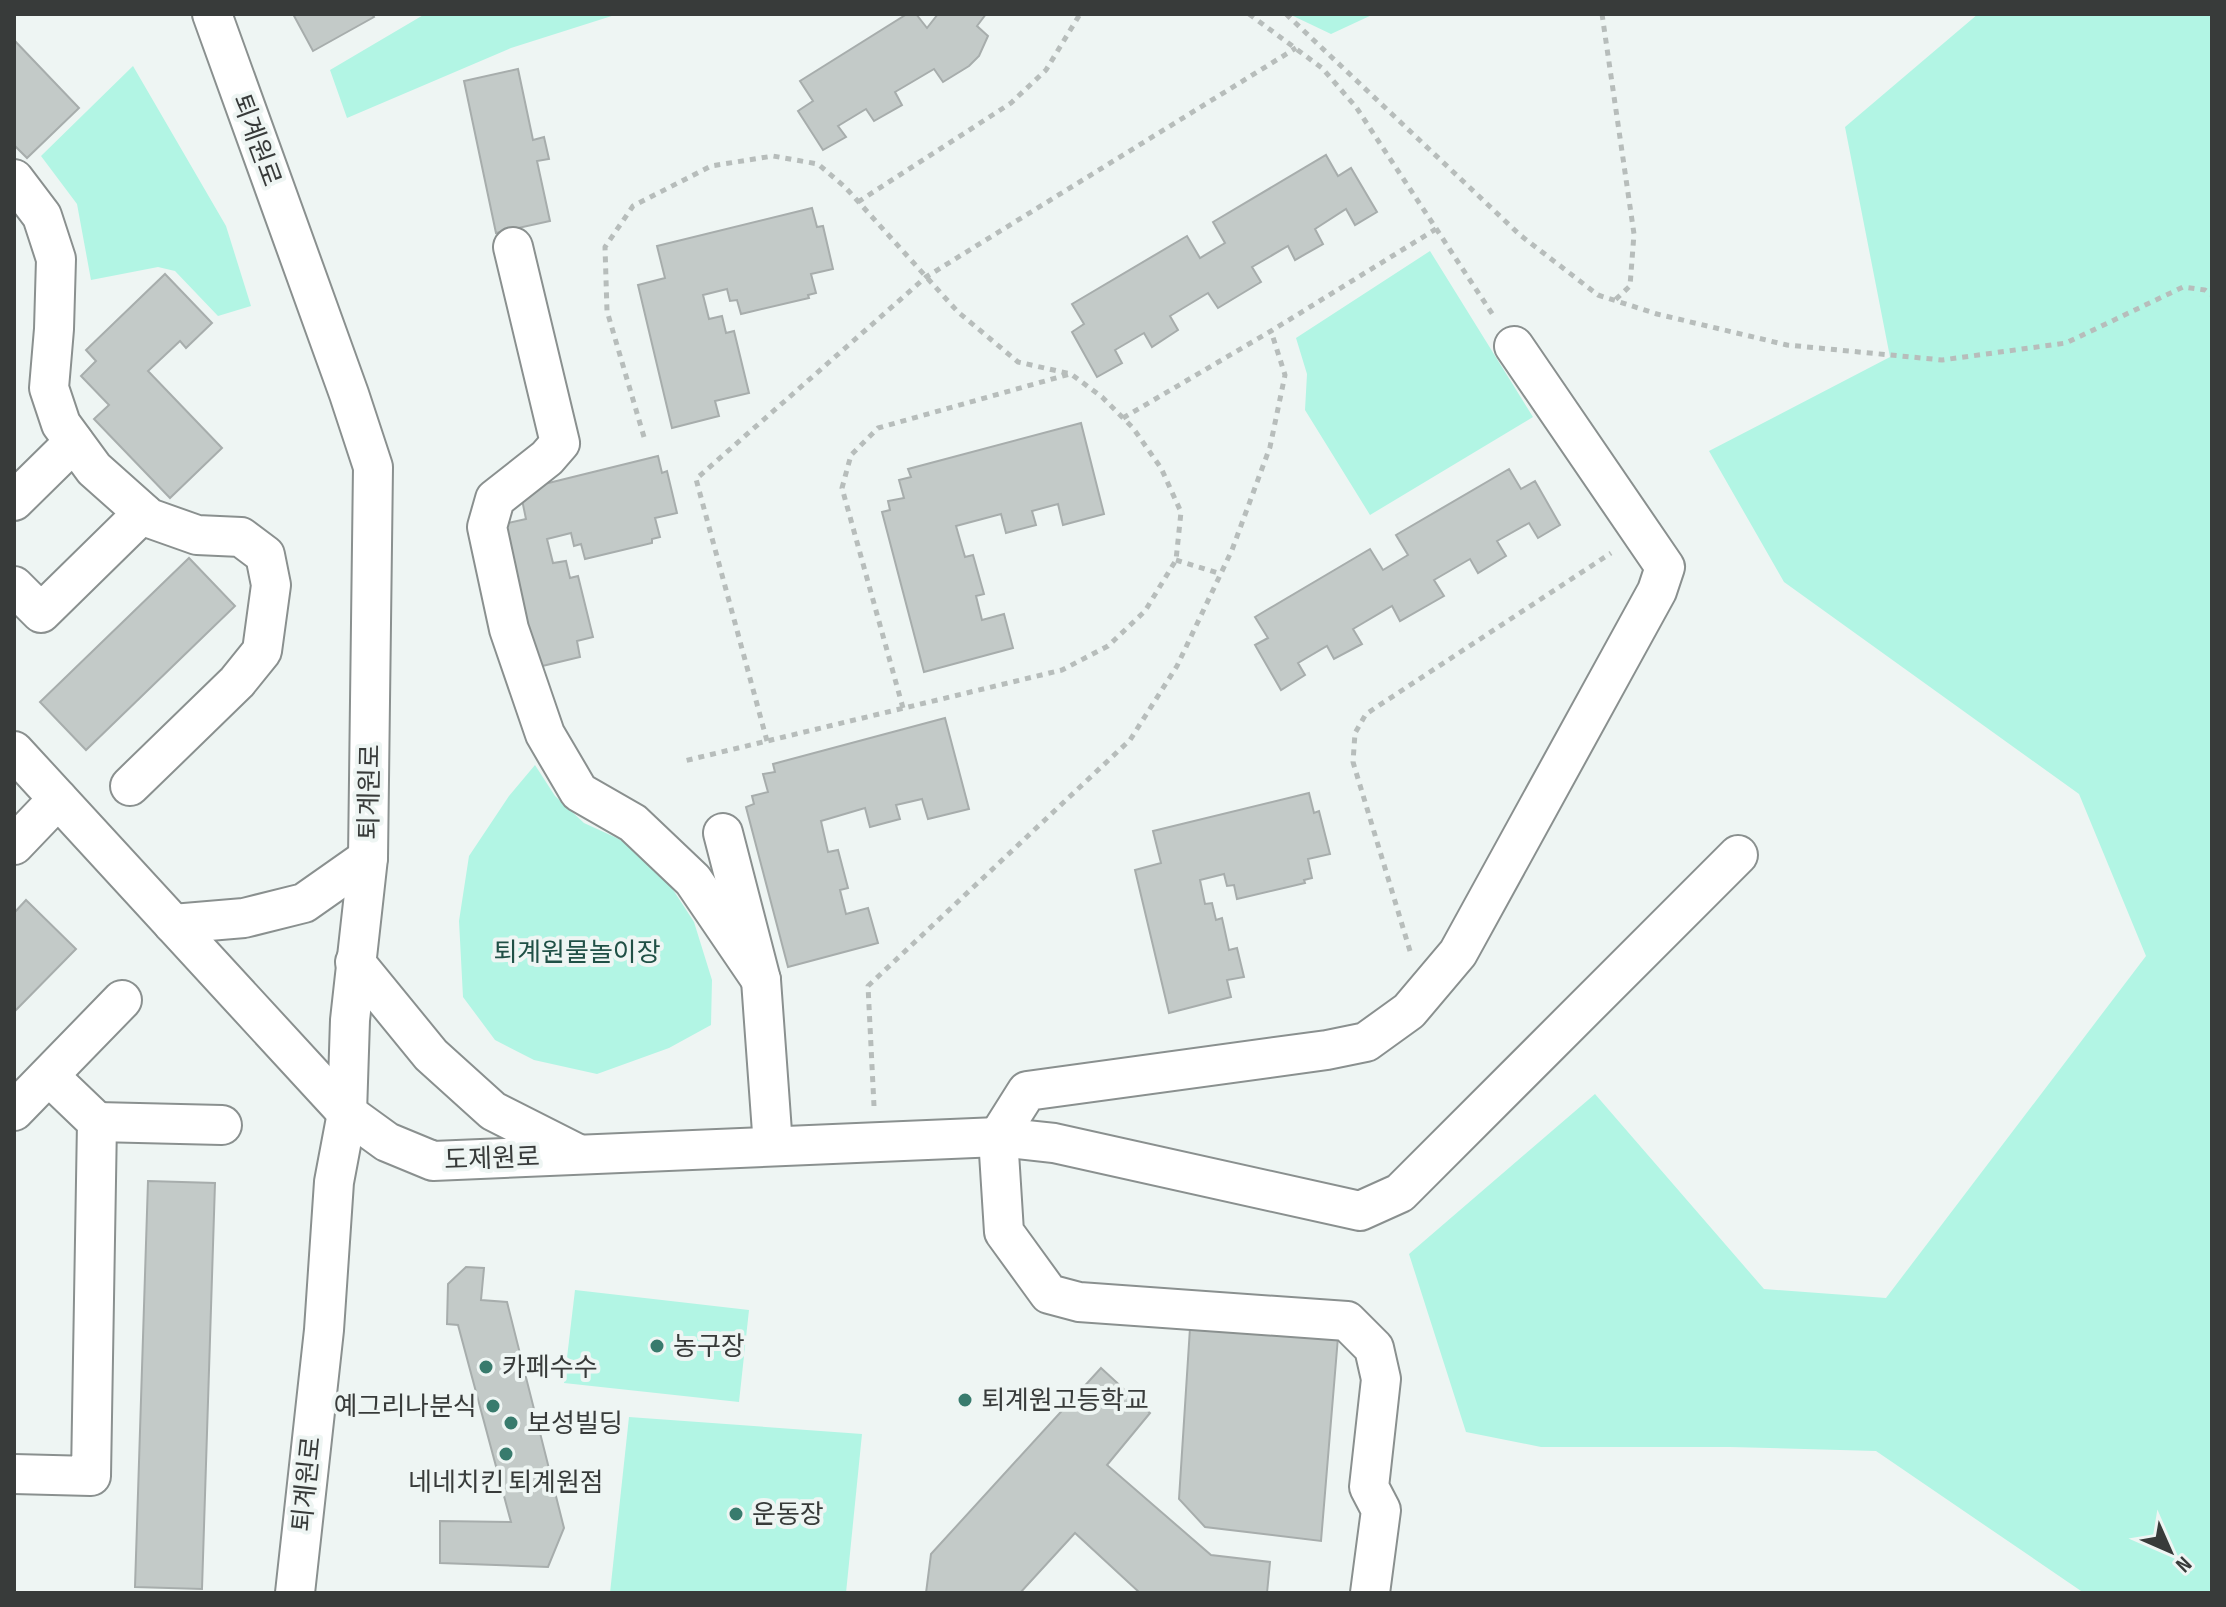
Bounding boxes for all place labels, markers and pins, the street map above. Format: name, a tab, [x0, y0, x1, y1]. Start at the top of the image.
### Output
place label: 농구장	[673, 1332, 745, 1363]
marker: 농구장	[648, 1337, 666, 1355]
place label: 카페수수	[502, 1353, 598, 1384]
marker: 카페수수	[477, 1358, 495, 1376]
place label: 퇴계원고등학교	[981, 1386, 1148, 1417]
marker: 퇴계원고등학교	[956, 1391, 974, 1409]
place label: 예그리나분식	[333, 1392, 477, 1423]
marker: 예그리나분식	[484, 1397, 502, 1415]
place label: 보성빌딩	[527, 1409, 623, 1440]
marker: 보성빌딩	[502, 1414, 520, 1432]
marker: 네네치킨 퇴계원점	[497, 1445, 515, 1463]
place label: 네네치킨 퇴계원점	[408, 1468, 604, 1499]
place label: 운동장	[752, 1500, 824, 1531]
marker: 운동장	[727, 1505, 745, 1523]

